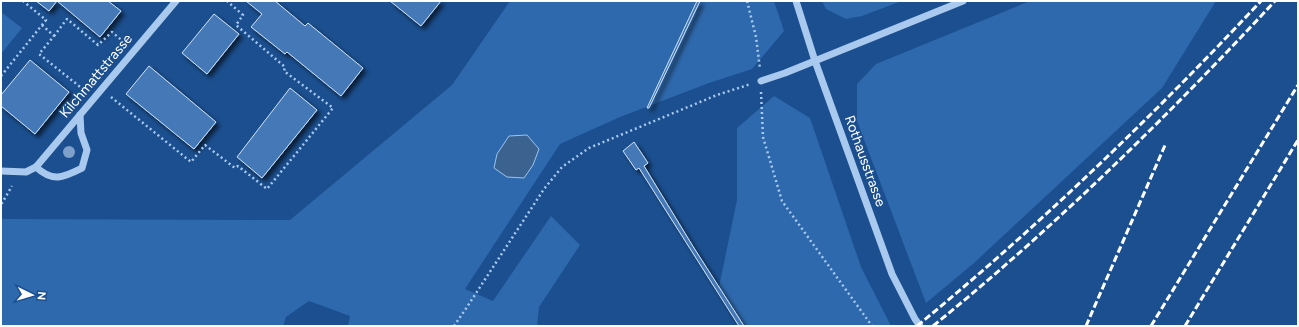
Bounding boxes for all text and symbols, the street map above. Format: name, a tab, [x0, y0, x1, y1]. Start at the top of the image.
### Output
street label: Kilchmattstrasse	[56, 30, 136, 121]
street label: Rothausstrasse	[841, 113, 889, 209]
north arrow	[12, 275, 52, 315]
text: N	[35, 291, 48, 301]

